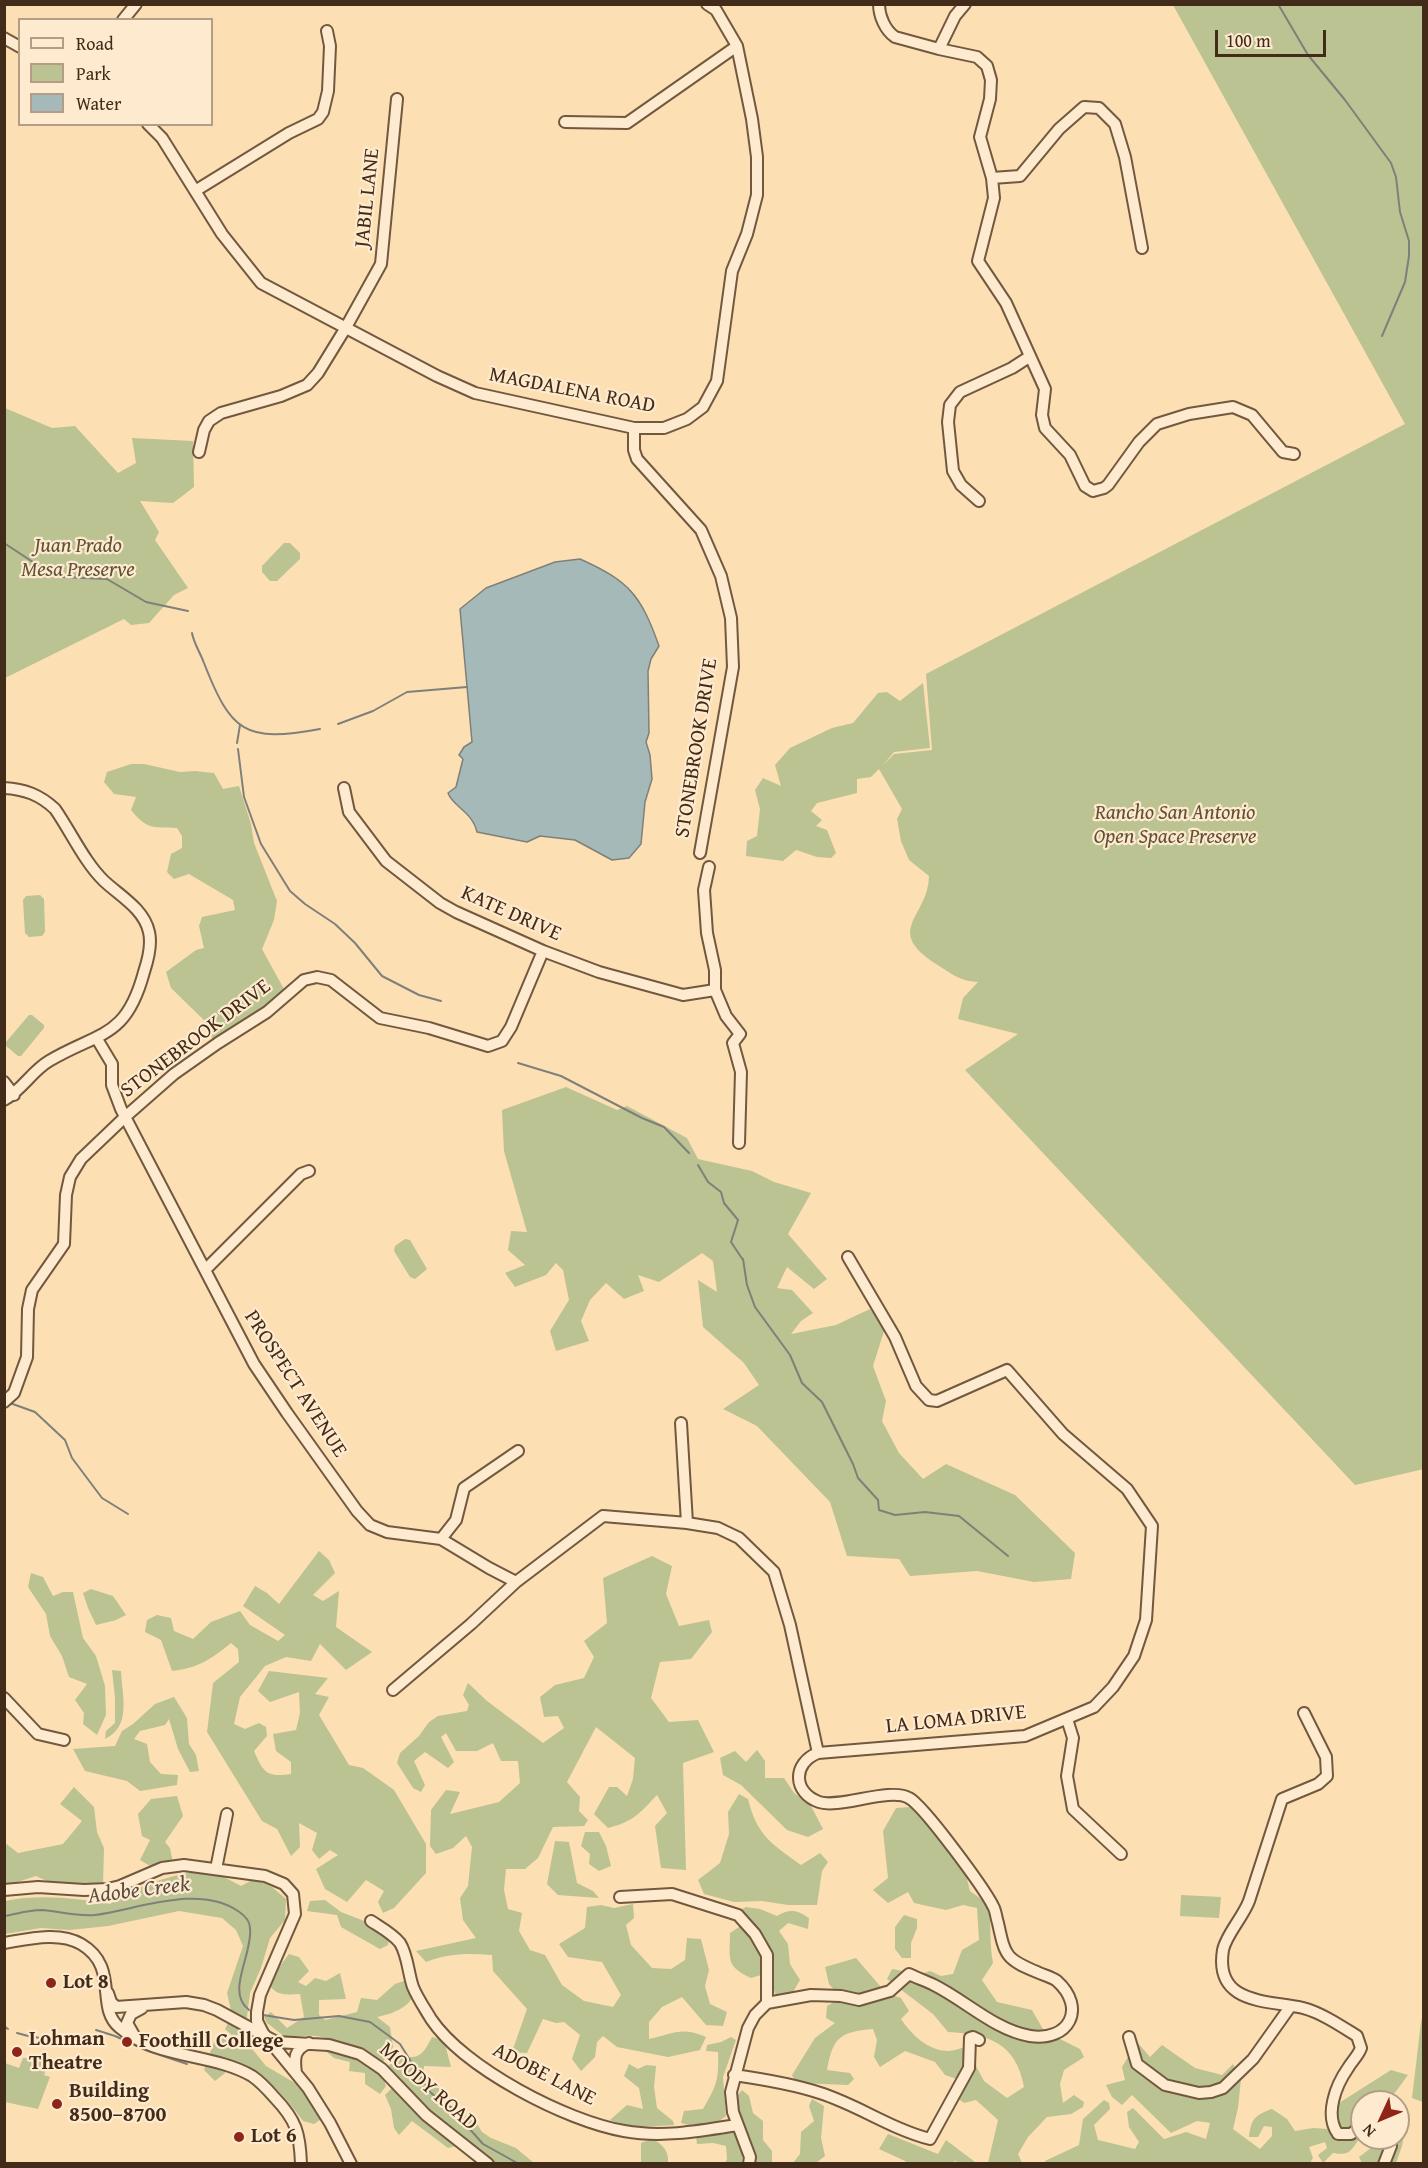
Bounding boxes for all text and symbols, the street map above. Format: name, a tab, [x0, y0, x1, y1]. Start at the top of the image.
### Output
legend	[18, 18, 213, 126]
scale bar	[1218, 18, 1329, 56]
text: 100 m	[1226, 27, 1271, 54]
text: Road	[76, 30, 114, 57]
text: Park	[76, 60, 111, 87]
text: Water	[76, 90, 121, 117]
street label: JABIL LANE	[350, 147, 386, 249]
street label: MAGDALENA ROAD	[487, 363, 657, 419]
park label: Juan Prado Mesa Preserve	[21, 534, 135, 584]
street label: STONEBROOK DRIVE	[670, 656, 724, 840]
park label: Rancho San Antonio Open Space Preserve	[1093, 801, 1257, 851]
street label: KATE DRIVE	[457, 881, 565, 947]
street label: STONEBROOK DRIVE	[116, 974, 276, 1104]
street label: PROSPECT AVENUE	[238, 1306, 352, 1462]
street label: LA LOMA DRIVE	[885, 1700, 1027, 1740]
water label: Adobe Creek	[86, 1872, 192, 1910]
place label: Lot 8	[63, 1970, 109, 1996]
marker: Lot 8	[44, 1976, 58, 1990]
place label: Lohman Theatre	[29, 2027, 105, 2077]
place label: Foothill College	[139, 2029, 284, 2055]
marker: Foothill College	[120, 2035, 134, 2049]
street label: MOODY ROAD	[374, 2038, 482, 2136]
street label: ADOBE LANE	[488, 2038, 600, 2112]
marker: Lohman Theatre	[10, 2045, 24, 2059]
place label: Building 8500–8700	[69, 2079, 166, 2129]
north arrow	[1350, 2090, 1410, 2150]
marker: Building 8500–8700	[50, 2097, 64, 2111]
text: N	[1356, 2119, 1381, 2143]
place label: Lot 6	[251, 2124, 297, 2150]
marker: Lot 6	[232, 2130, 246, 2144]

